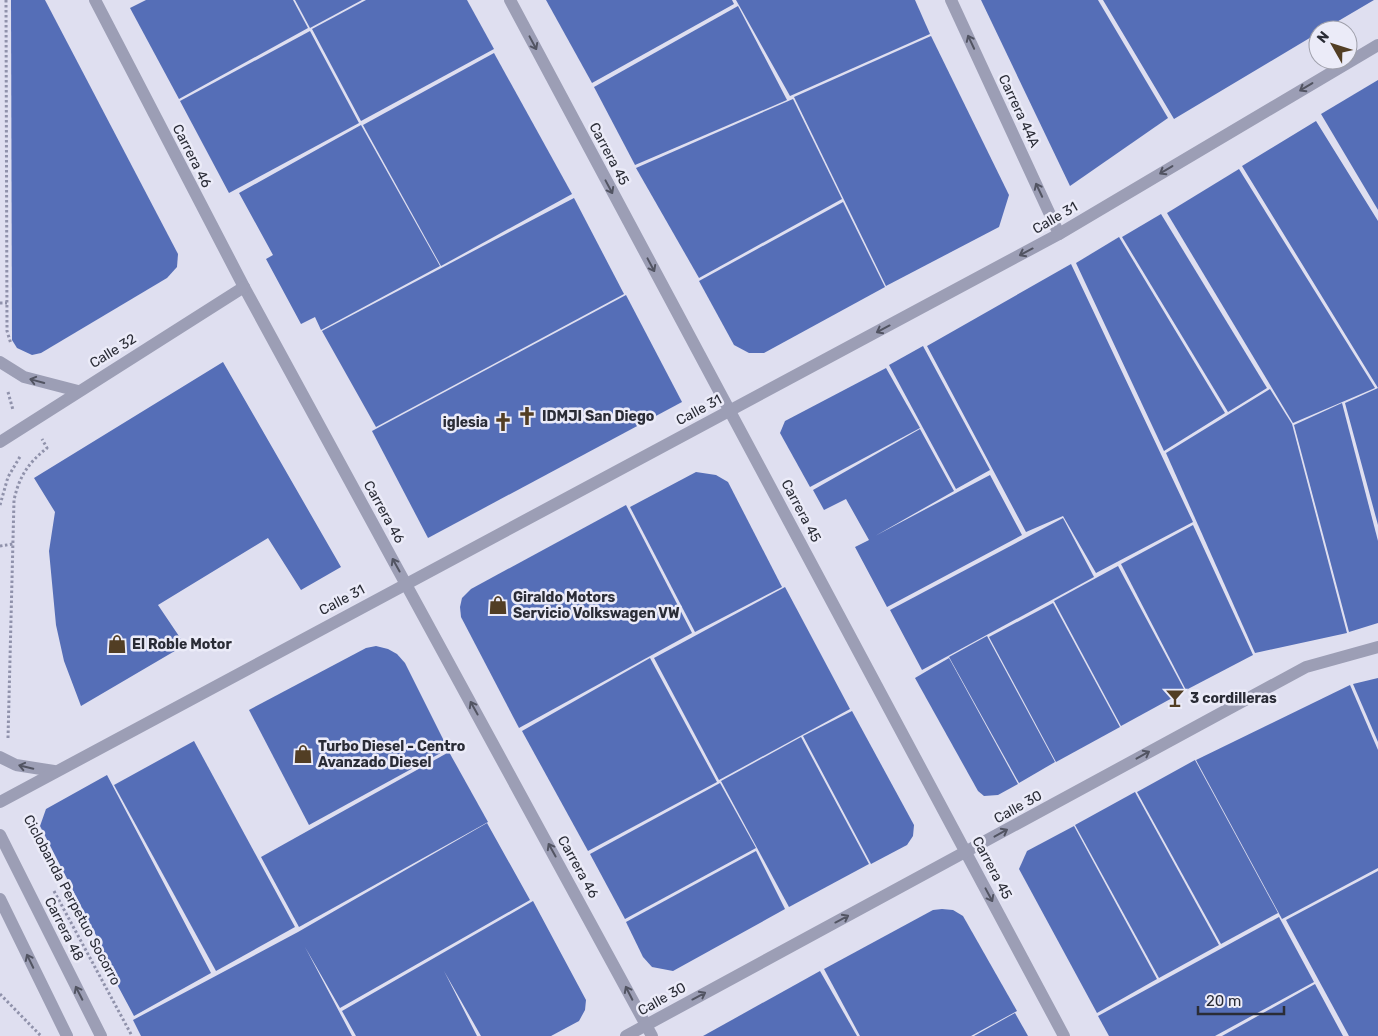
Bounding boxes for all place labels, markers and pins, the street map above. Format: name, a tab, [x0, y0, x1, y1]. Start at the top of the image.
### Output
church icon: IDMJI San Diego	[516, 405, 538, 427]
place label: IDMJI San Diego	[542, 408, 654, 425]
church icon: iglesia	[492, 411, 514, 433]
place label: iglesia	[443, 414, 488, 431]
place label: Giraldo Motors Servicio Volkswagen VW	[513, 589, 680, 622]
shop icon: Giraldo Motors Servicio Volkswagen VW	[487, 594, 509, 616]
shop icon: El Roble Motor	[106, 633, 128, 655]
place label: El Roble Motor	[132, 636, 232, 653]
bar icon: 3 cordilleras	[1164, 687, 1186, 709]
place label: 3 cordilleras	[1190, 690, 1277, 707]
place label: Turbo Diesel - Centro Avanzado Diesel	[318, 738, 465, 771]
shop icon: Turbo Diesel - Centro Avanzado Diesel	[292, 743, 314, 765]

